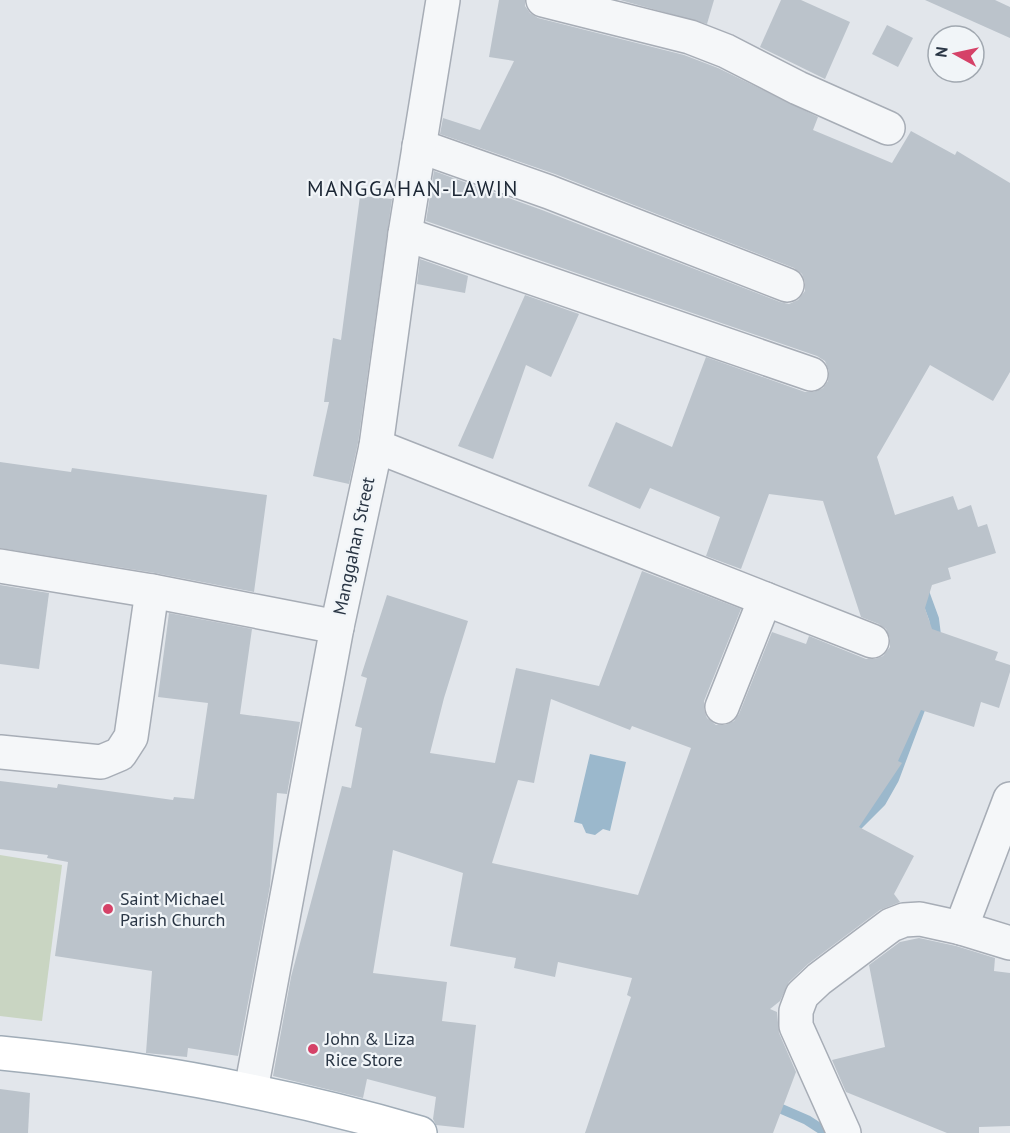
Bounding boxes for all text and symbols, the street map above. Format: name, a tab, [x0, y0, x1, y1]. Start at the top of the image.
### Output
north arrow	[926, 24, 986, 84]
text: N	[931, 45, 952, 59]
district label: MANGGAHAN-LAWIN	[307, 175, 519, 202]
street label: Manggahan Street	[328, 475, 379, 617]
place label: Saint Michael Parish Church	[120, 887, 225, 931]
marker: Saint Michael Parish Church	[101, 902, 115, 916]
place label: John & Liza Rice Store	[324, 1027, 415, 1071]
marker: John & Liza Rice Store	[306, 1042, 320, 1056]

